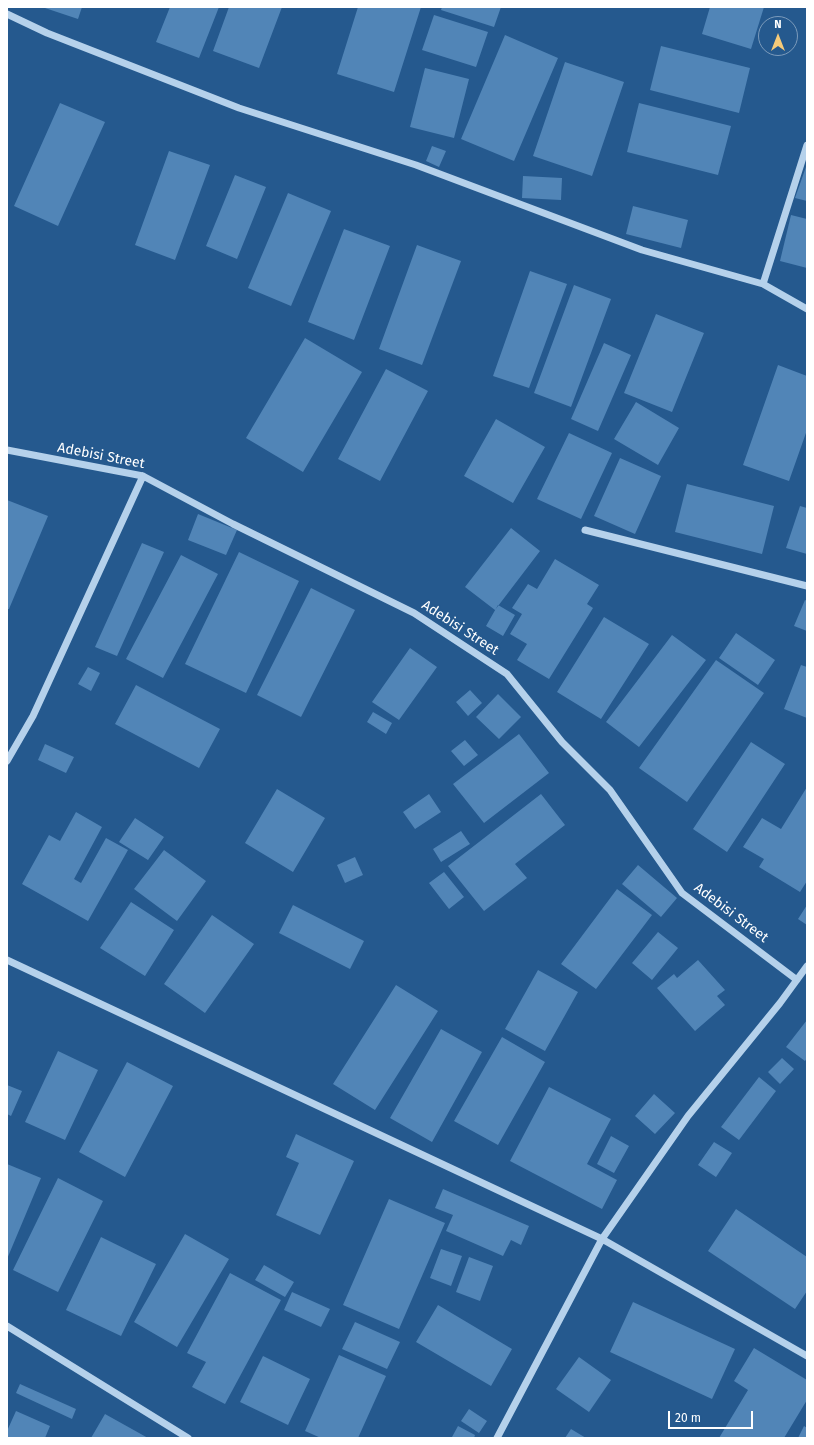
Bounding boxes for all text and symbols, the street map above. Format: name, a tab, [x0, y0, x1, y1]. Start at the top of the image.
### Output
north arrow	[758, 16, 798, 56]
text: N	[774, 18, 782, 31]
street label: Adebisi Street	[56, 439, 146, 473]
street label: Adebisi Street	[418, 597, 502, 659]
street label: Adebisi Street	[691, 880, 771, 946]
scale bar	[670, 1403, 755, 1429]
text: 20 m	[675, 1411, 701, 1425]

